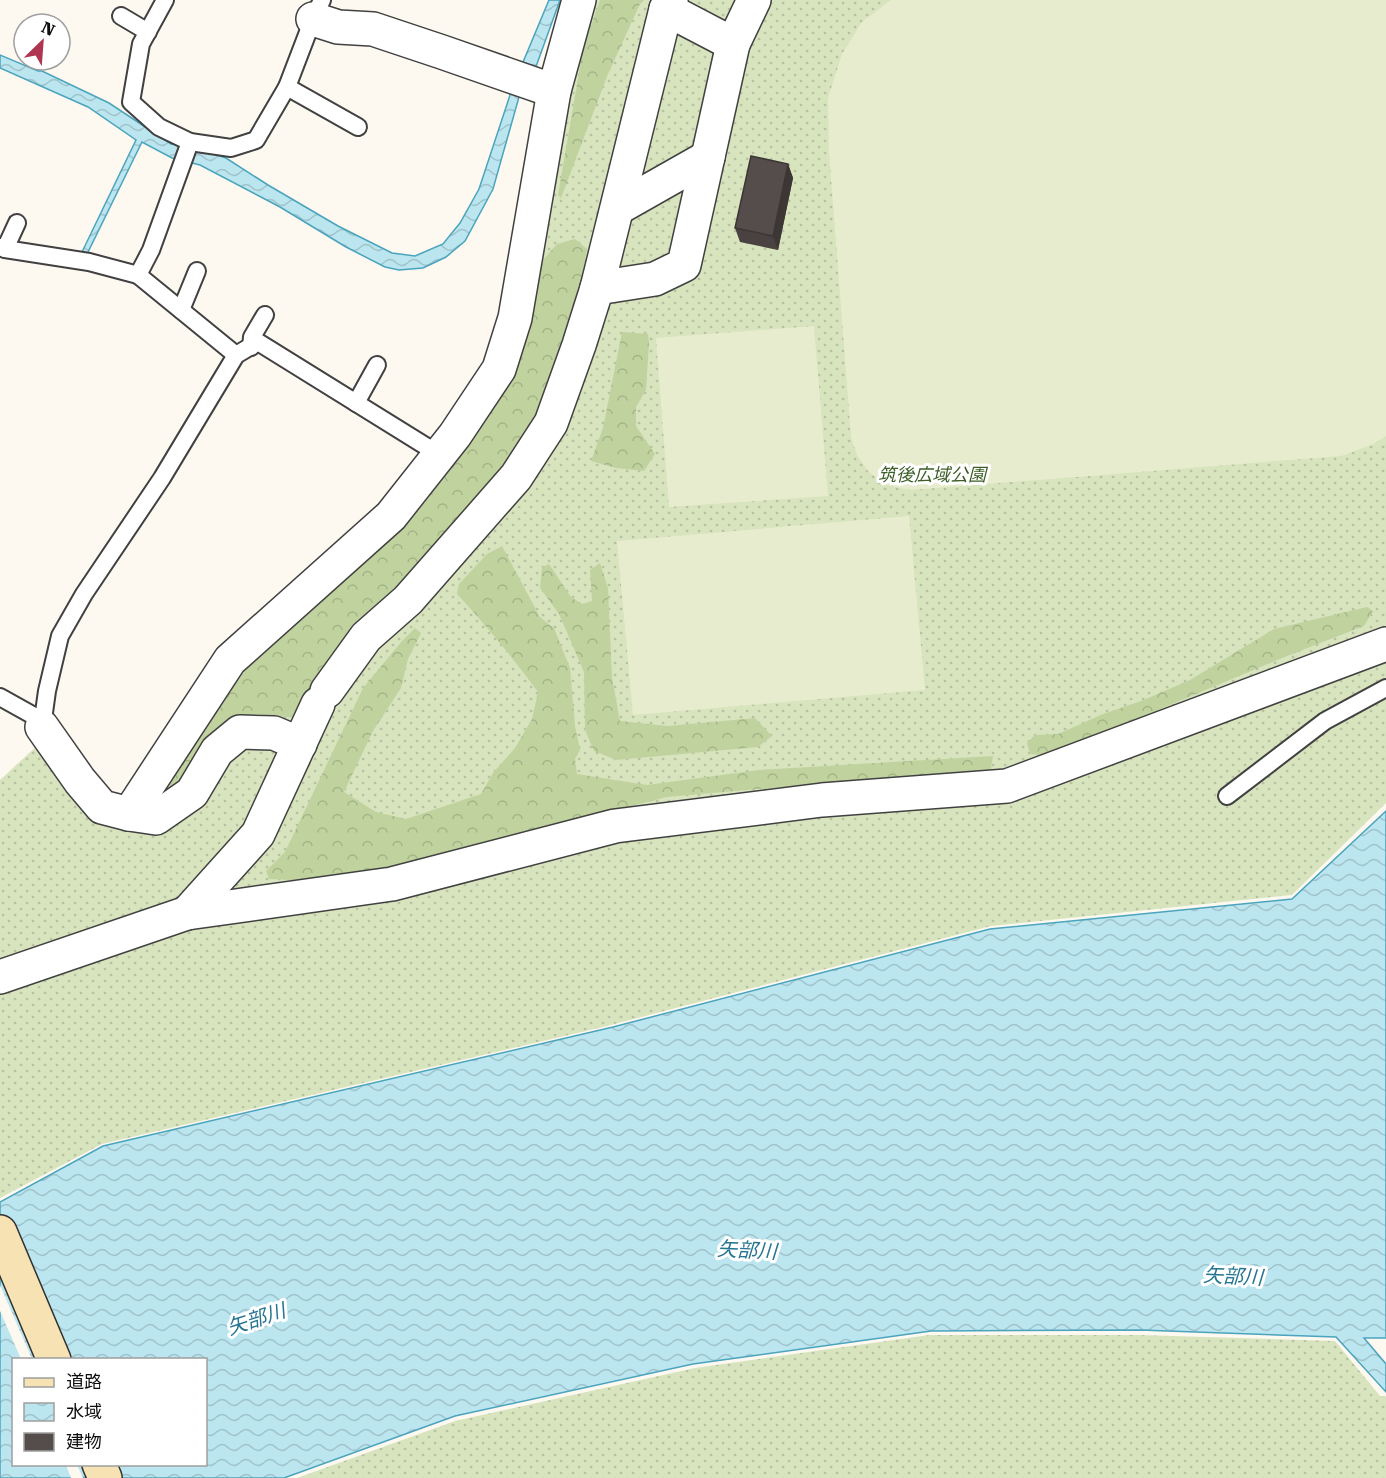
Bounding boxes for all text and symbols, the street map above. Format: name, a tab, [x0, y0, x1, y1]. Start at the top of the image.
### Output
north arrow	[12, 12, 72, 72]
text: N	[39, 18, 58, 40]
park label: 筑後広域公園	[878, 464, 989, 485]
water label: 矢部川	[716, 1236, 780, 1264]
water label: 矢部川	[1202, 1262, 1266, 1290]
water label: 矢部川	[224, 1298, 290, 1340]
legend	[12, 1358, 207, 1466]
text: 道路	[66, 1371, 102, 1392]
text: 水域	[66, 1401, 102, 1422]
text: 建物	[66, 1431, 102, 1452]

